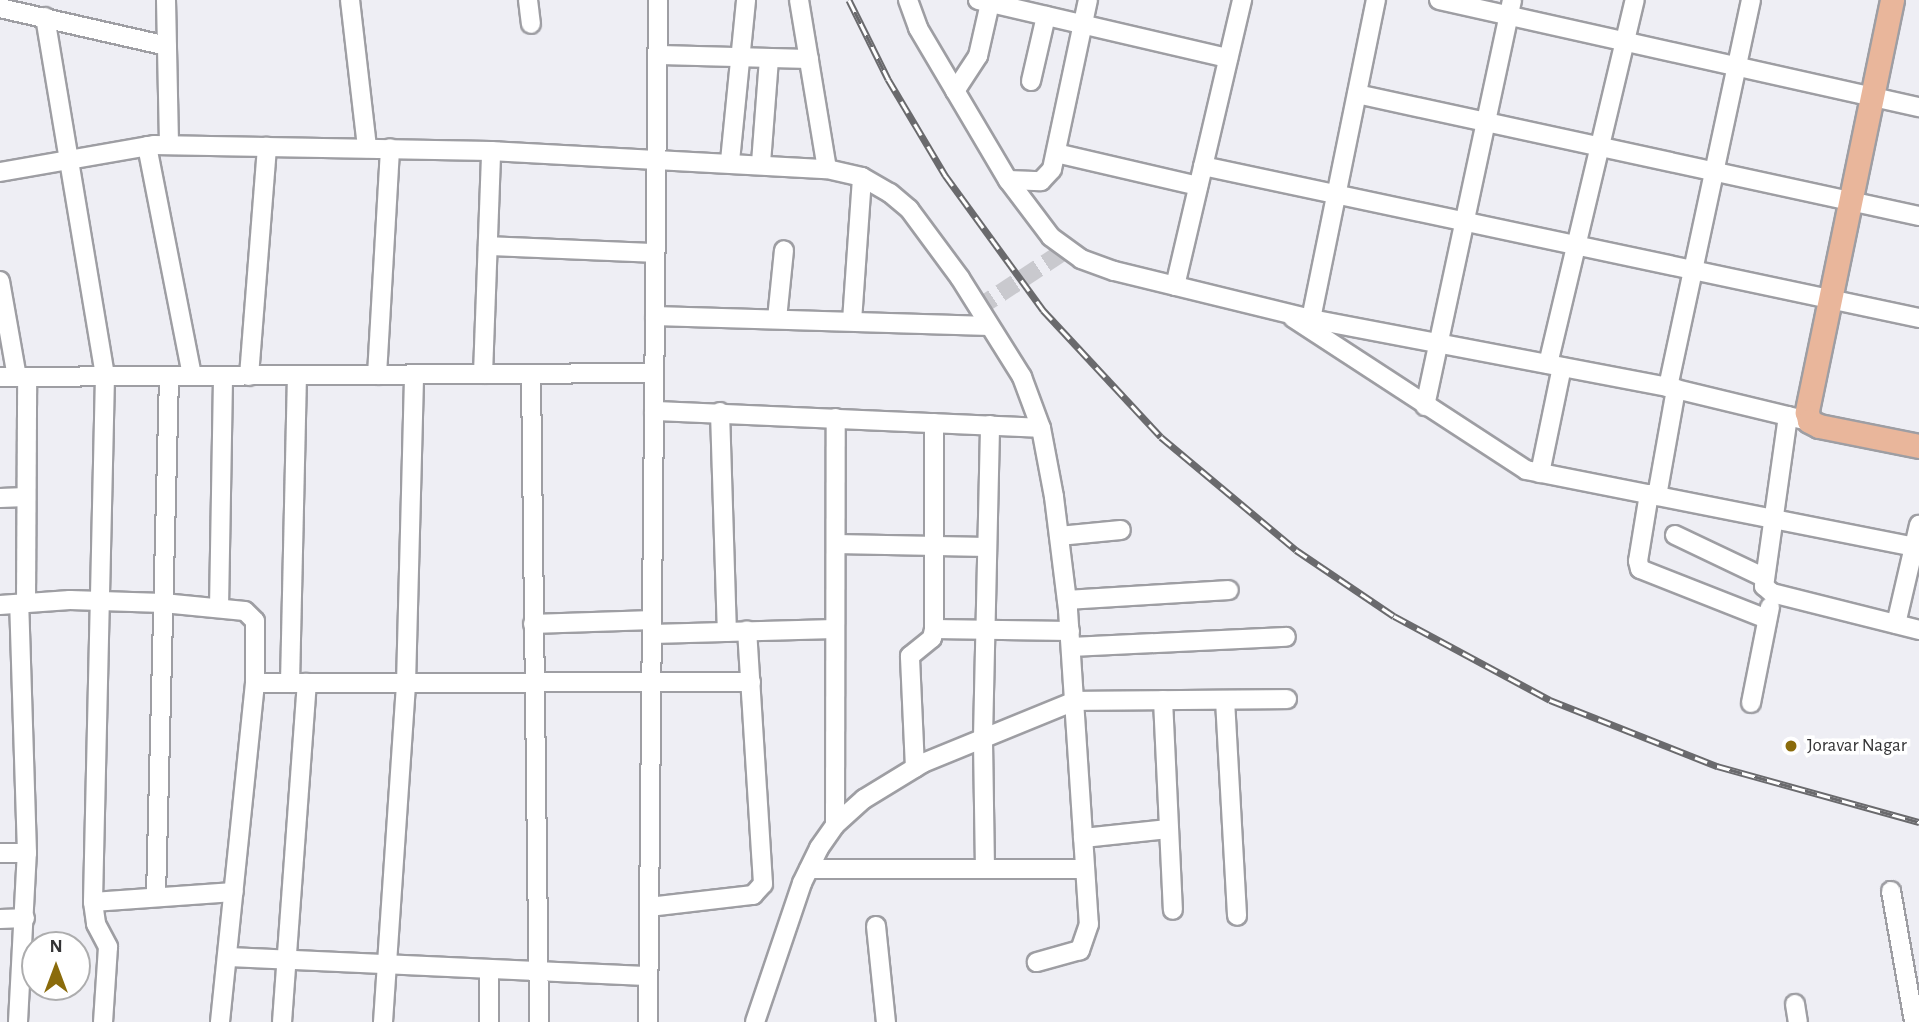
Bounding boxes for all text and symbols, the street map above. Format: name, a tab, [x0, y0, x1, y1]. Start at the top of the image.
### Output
place label: Joravar Nagar	[1807, 735, 1907, 757]
marker: Joravar Nagar	[1781, 736, 1801, 756]
north arrow	[21, 931, 91, 1001]
text: N	[49, 937, 63, 956]

